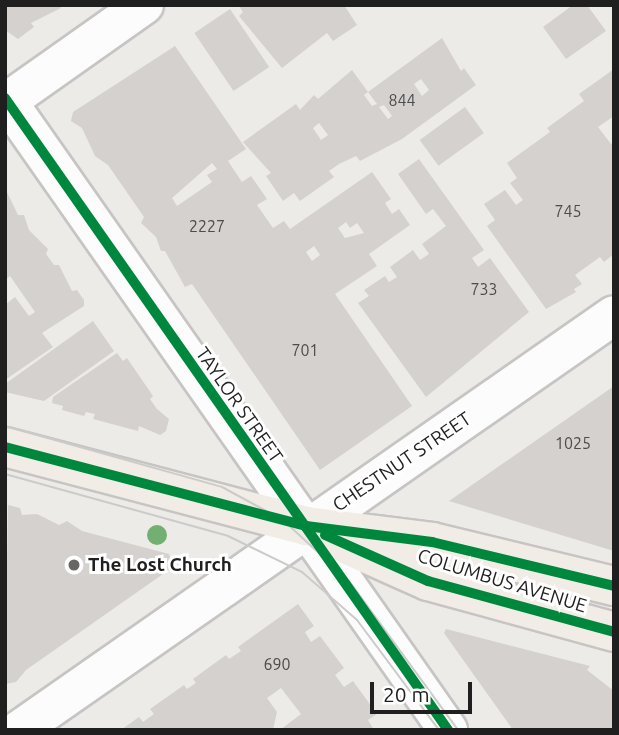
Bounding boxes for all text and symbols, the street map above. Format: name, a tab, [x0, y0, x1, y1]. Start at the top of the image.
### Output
house number: 844	[388, 90, 416, 110]
house number: 745	[554, 201, 582, 221]
house number: 2227	[189, 216, 225, 236]
house number: 733	[470, 279, 498, 299]
house number: 701	[291, 340, 319, 360]
street label: TAYLOR STREET	[191, 343, 287, 467]
street label: CHESTNUT STREET	[329, 407, 475, 517]
house number: 1025	[555, 433, 591, 453]
street label: COLUMBUS AVENUE	[415, 544, 589, 618]
place label: The Lost Church	[88, 554, 232, 576]
marker: The Lost Church	[66, 557, 82, 573]
house number: 690	[263, 654, 291, 674]
scale bar	[374, 668, 476, 712]
text: 20 m	[383, 682, 430, 706]

